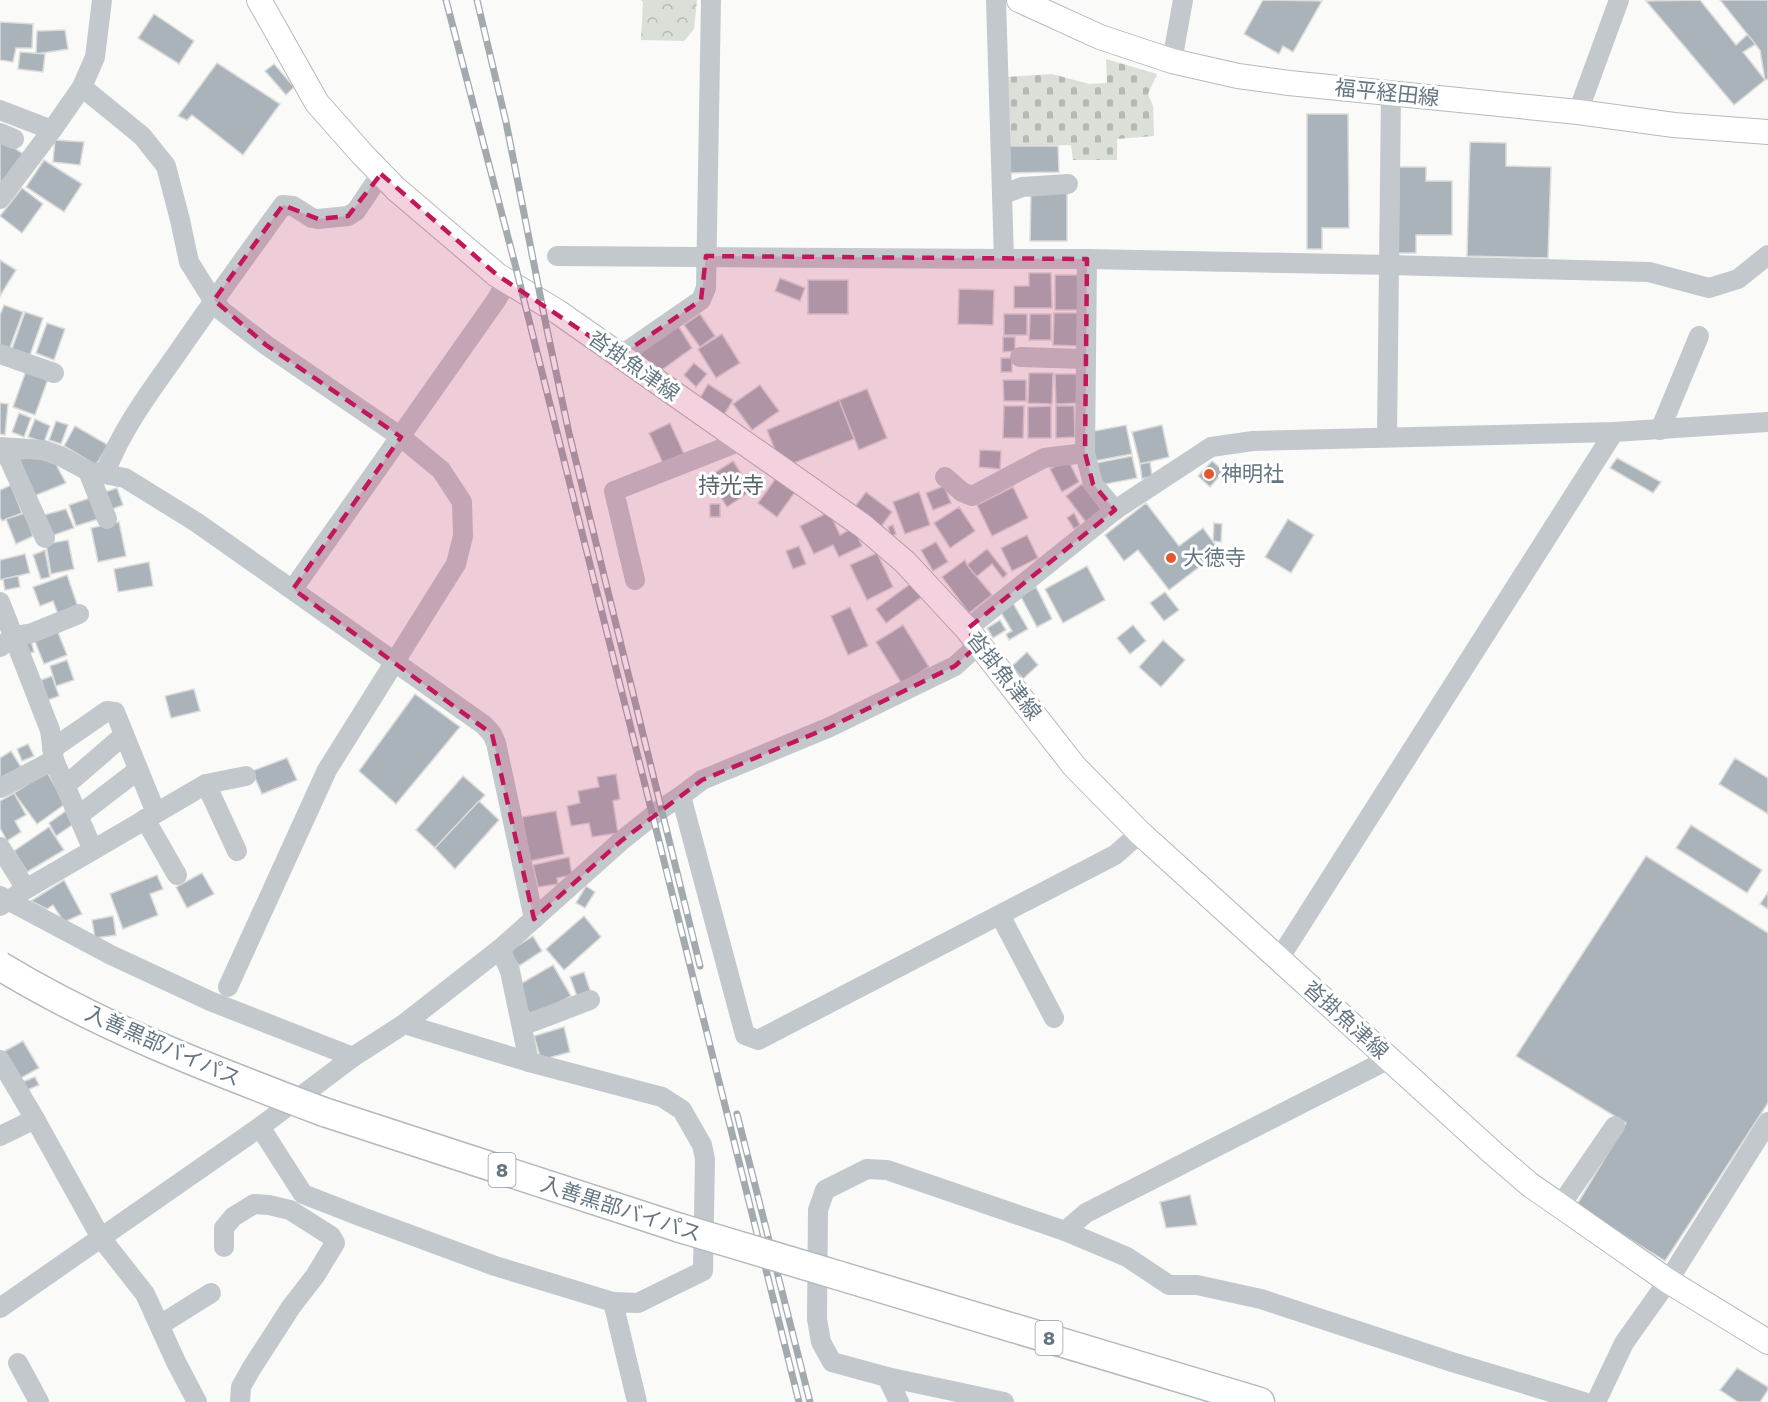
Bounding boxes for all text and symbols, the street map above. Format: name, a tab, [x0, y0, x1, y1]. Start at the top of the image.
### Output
street label: 福平経田線	[1334, 75, 1441, 110]
street label: 沓掛魚津線	[584, 325, 684, 406]
place label: 神明社	[1221, 461, 1284, 486]
marker: 神明社	[1202, 467, 1216, 481]
district label: 持光寺	[698, 473, 764, 498]
place label: 大徳寺	[1183, 545, 1246, 570]
marker: 大徳寺	[1164, 551, 1178, 565]
street label: 沓掛魚津線	[962, 627, 1047, 725]
street label: 沓掛魚津線	[1299, 975, 1394, 1064]
street label: 入善黒部バイパス	[82, 1000, 245, 1091]
road number: 8	[488, 1153, 516, 1187]
street label: 入善黒部バイパス	[538, 1171, 705, 1246]
road number: 8	[1036, 1321, 1062, 1355]

